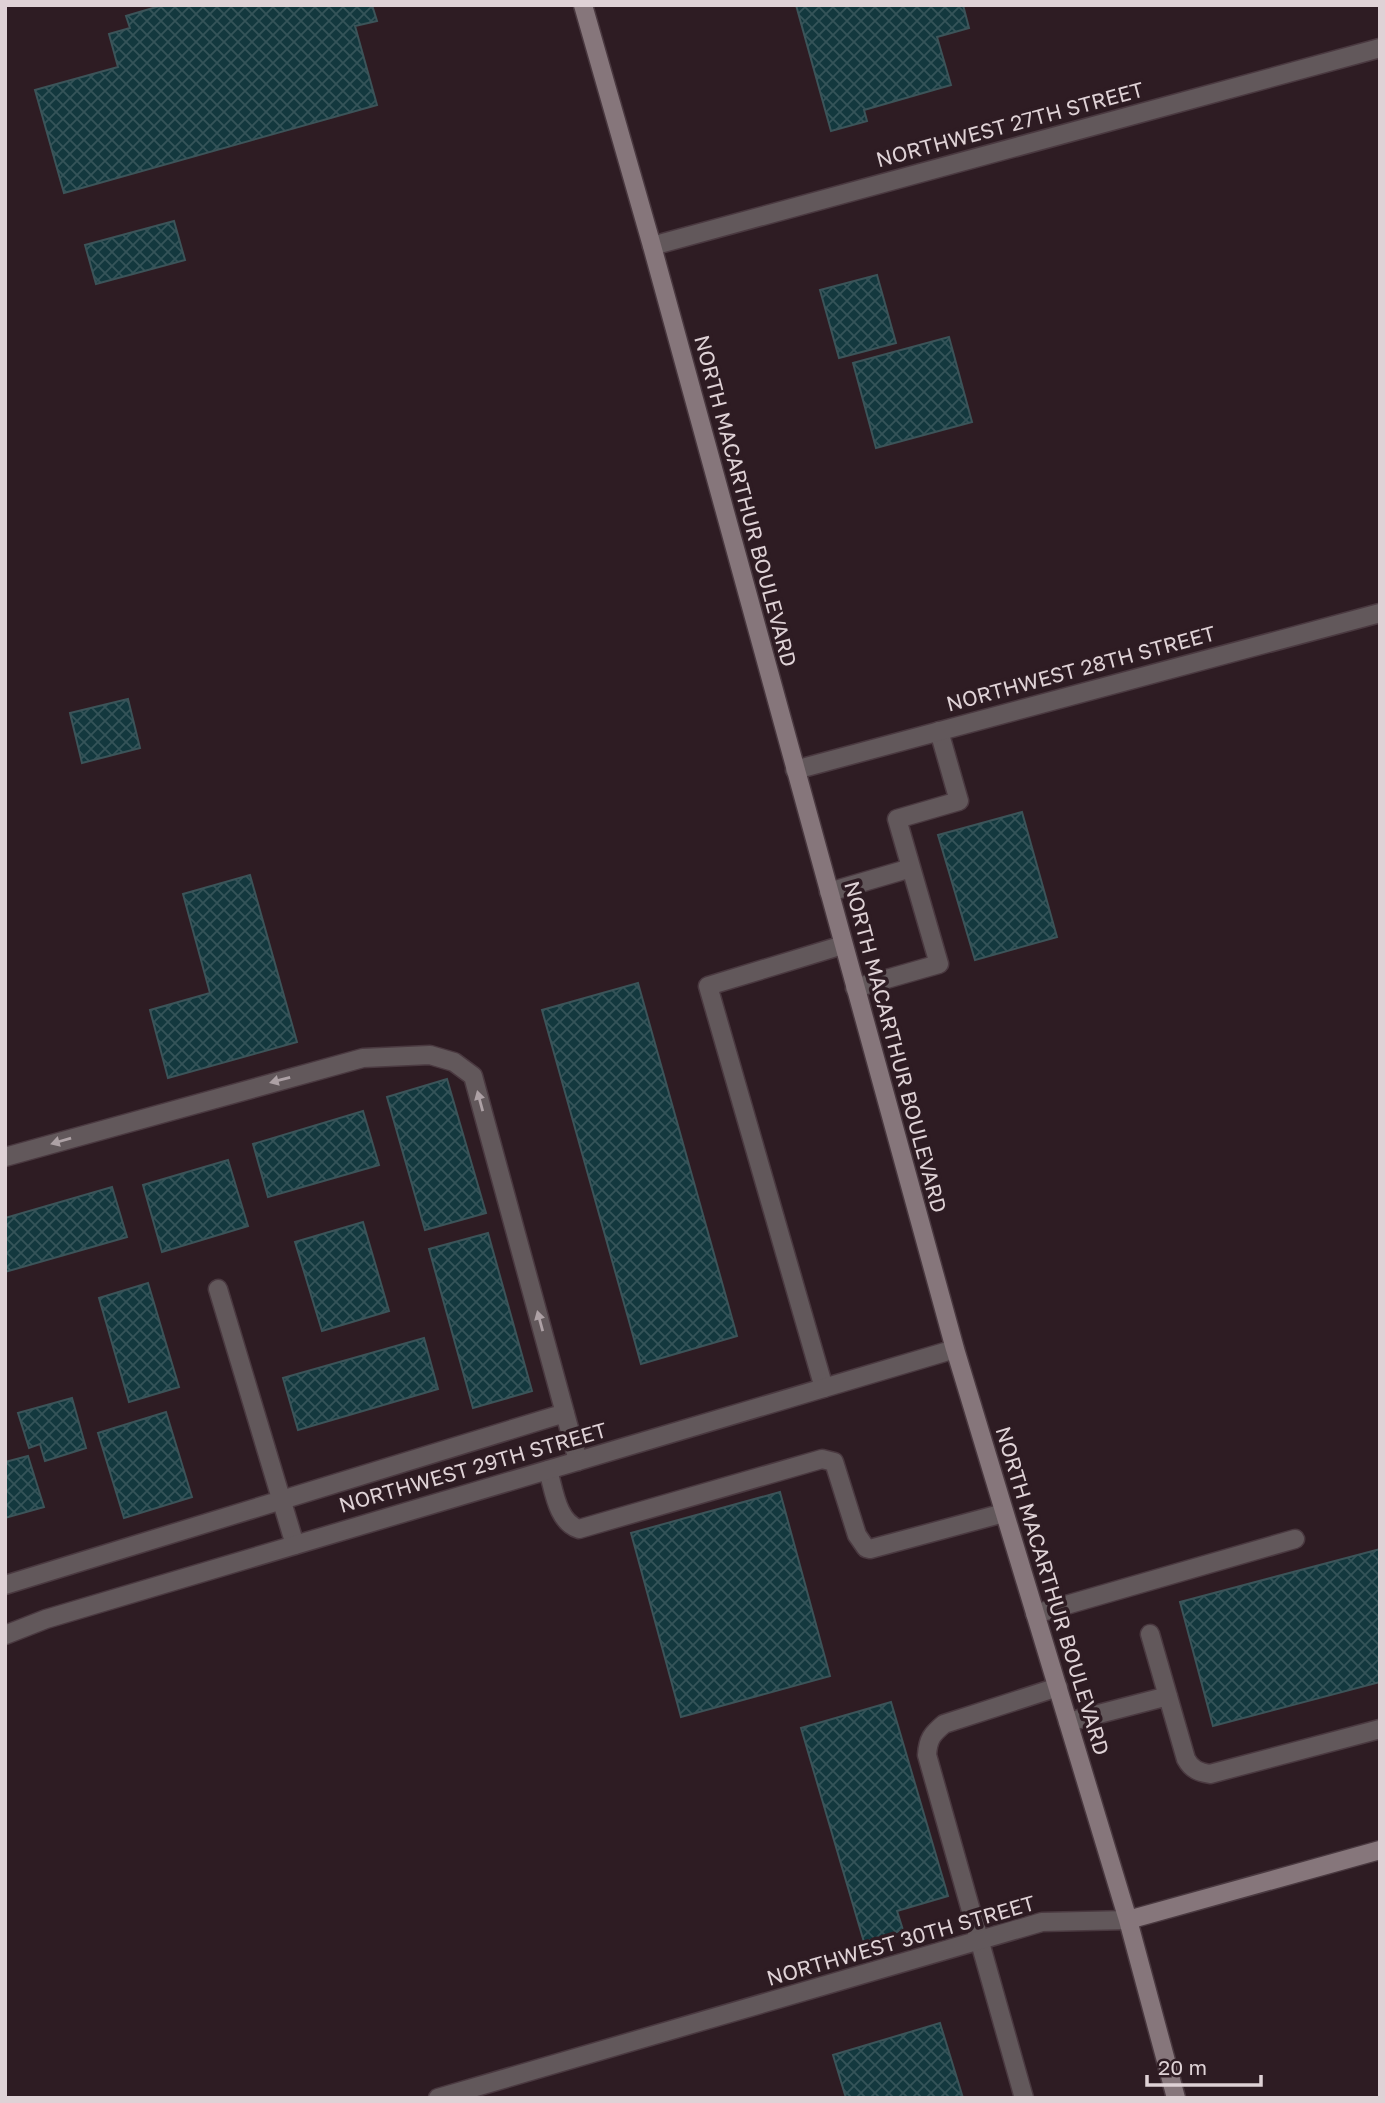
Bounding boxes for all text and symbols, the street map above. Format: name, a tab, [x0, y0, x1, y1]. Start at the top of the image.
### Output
street label: NORTHWEST 27TH STREET	[873, 76, 1146, 172]
street label: NORTH MACARTHUR BOULEVARD	[689, 332, 803, 669]
street label: NORTHWEST 28TH STREET	[943, 620, 1218, 717]
street label: NORTH MACARTHUR BOULEVARD	[839, 878, 953, 1215]
one-way arrow	[269, 1075, 291, 1086]
one-way arrow	[474, 1090, 485, 1112]
one-way arrow	[50, 1136, 71, 1146]
one-way arrow	[534, 1310, 544, 1331]
street label: NORTHWEST 29TH STREET	[336, 1416, 610, 1518]
street label: NORTH MACARTHUR BOULEVARD	[990, 1423, 1115, 1758]
street label: NORTHWEST 30TH STREET	[764, 1889, 1038, 1991]
scale bar	[1147, 2044, 1261, 2088]
text: 20 m	[1158, 2054, 1207, 2080]

